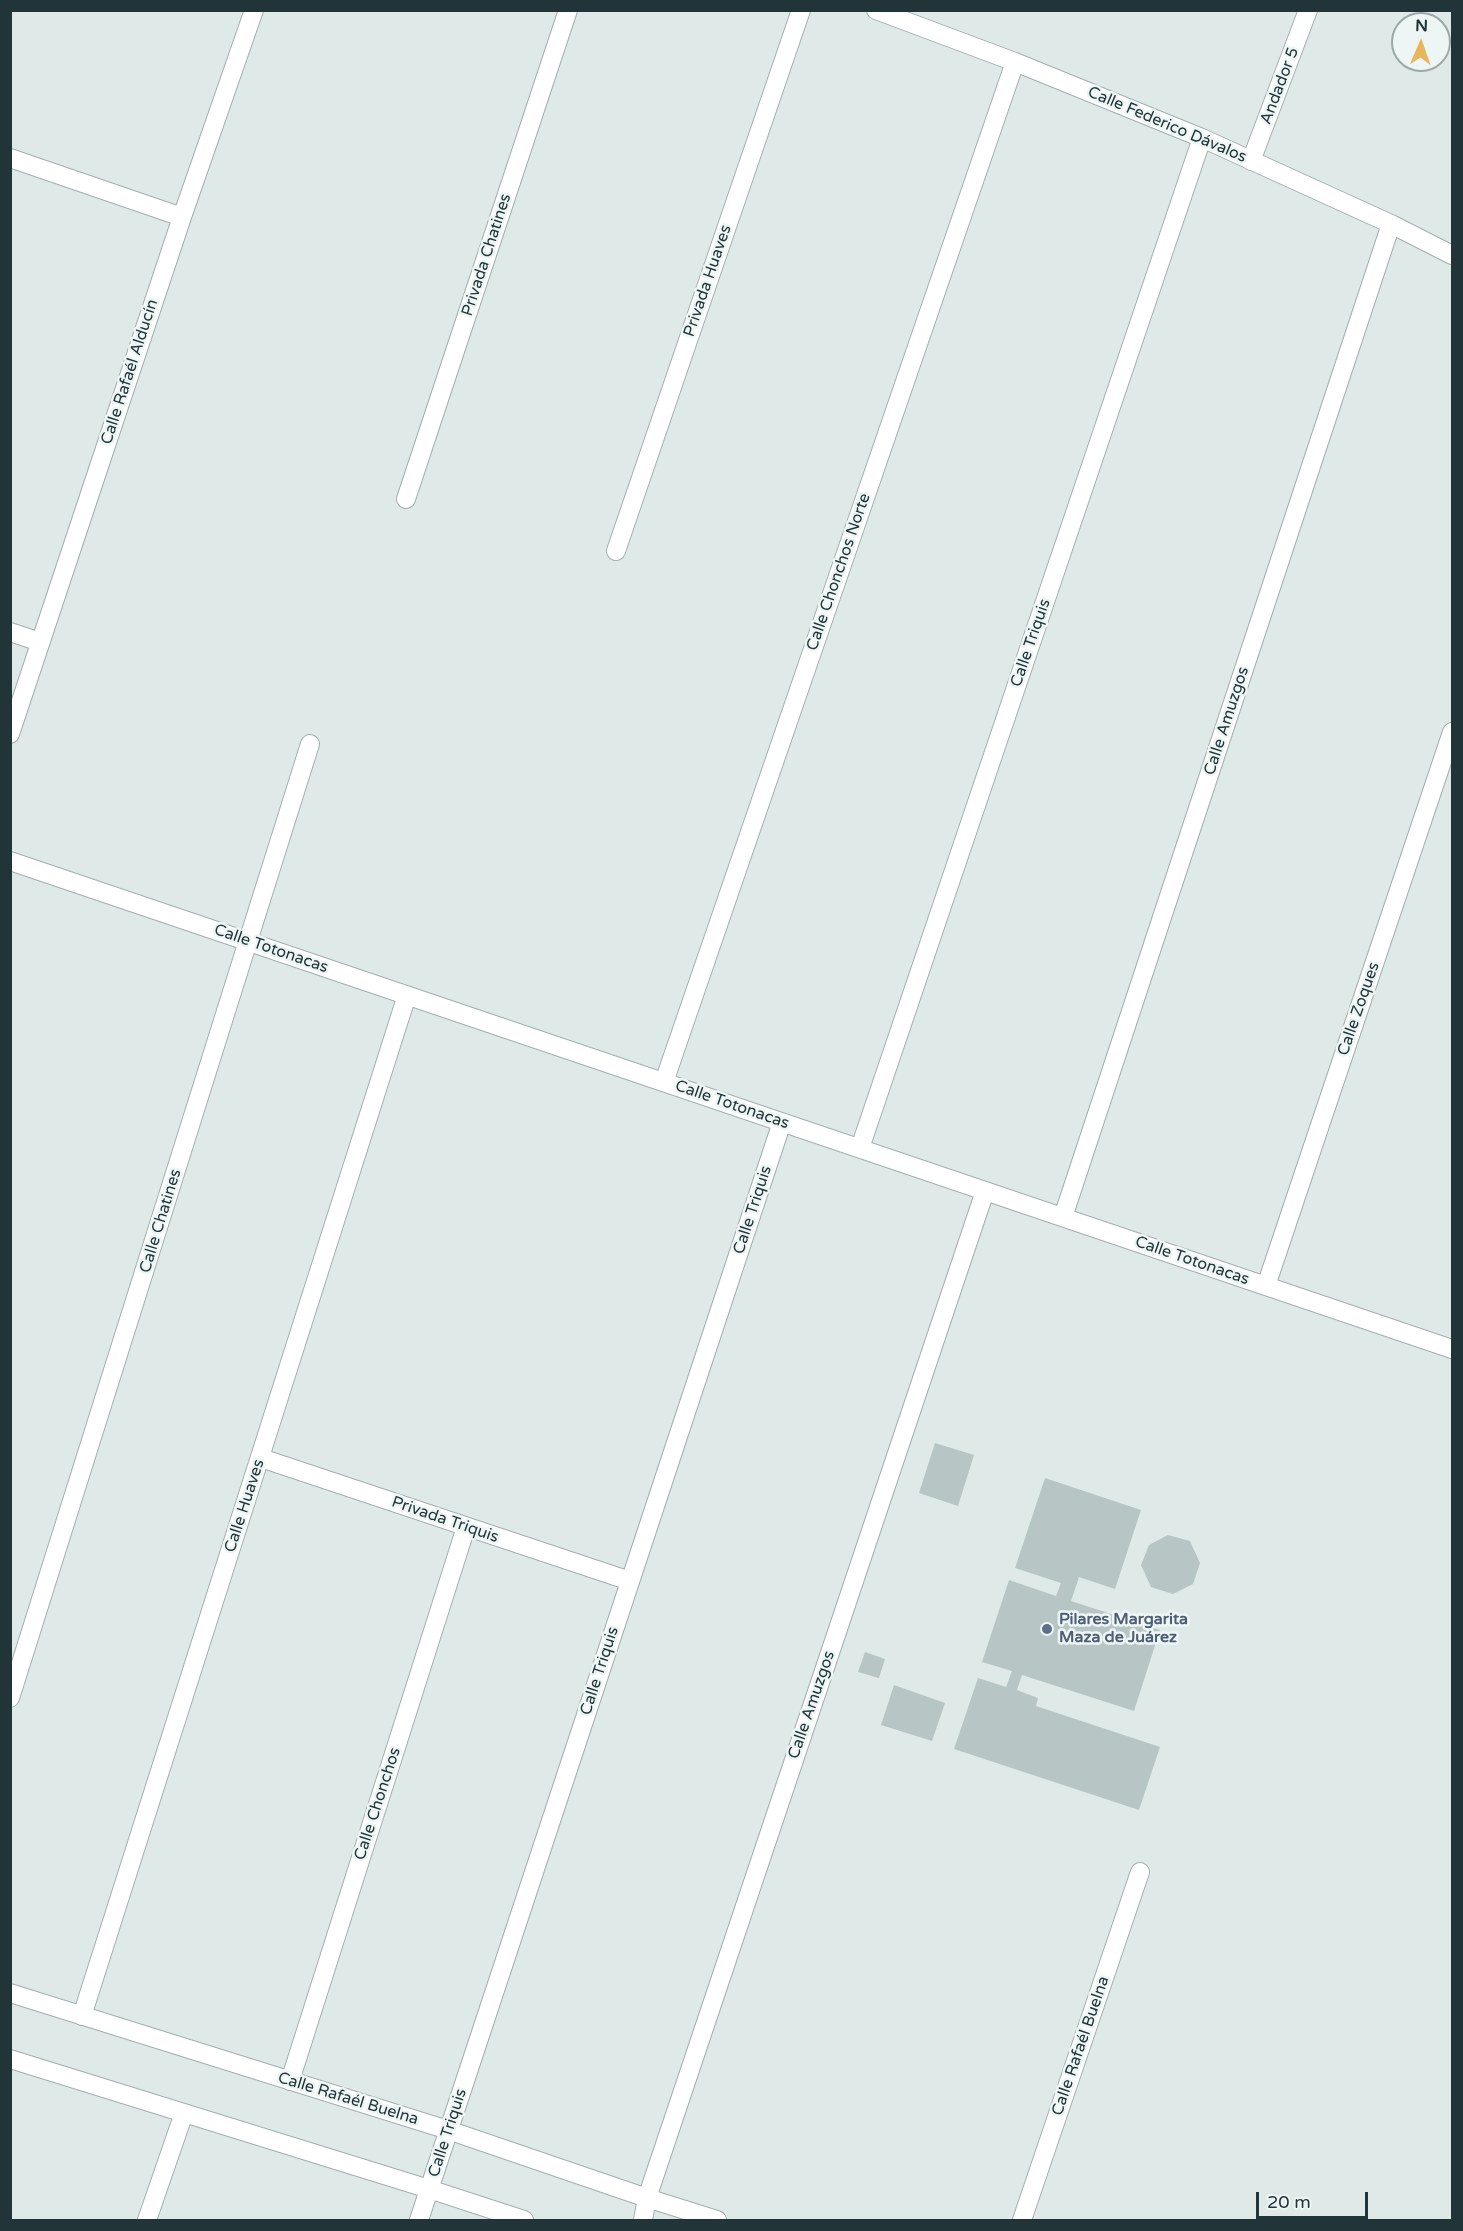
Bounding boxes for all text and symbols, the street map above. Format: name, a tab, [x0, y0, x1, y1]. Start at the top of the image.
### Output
north arrow	[1391, 12, 1451, 72]
text: N	[1415, 16, 1428, 36]
street label: Andador 5	[1257, 45, 1303, 127]
street label: Calle Federico Dávalos	[1085, 83, 1249, 167]
street label: Privada Chatines	[458, 191, 516, 319]
street label: Privada Huaves	[680, 223, 736, 339]
street label: Calle Rafaél Alducín	[97, 297, 163, 447]
street label: Calle Chonchos Norte	[803, 491, 875, 653]
street label: Calle Triquis	[1007, 597, 1055, 689]
street label: Calle Amuzgos	[1200, 664, 1254, 778]
street label: Calle Totonacas	[211, 920, 331, 978]
street label: Calle Zoques	[1334, 960, 1384, 1058]
street label: Calle Totonacas	[672, 1076, 792, 1134]
street label: Calle Triquis	[730, 1163, 776, 1257]
street label: Calle Chatines	[136, 1167, 186, 1275]
street label: Calle Totonacas	[1132, 1232, 1252, 1290]
street label: Calle Huaves	[221, 1457, 269, 1555]
street label: Privada Triquis	[389, 1493, 501, 1547]
place label: Pilares Margarita Maza de Juárez	[1059, 1610, 1188, 1648]
marker: Pilares Margarita Maza de Juárez	[1040, 1622, 1054, 1636]
street label: Calle Triquis	[577, 1624, 623, 1718]
street label: Calle Amuzgos	[785, 1648, 839, 1762]
street label: Calle Chonchos	[351, 1745, 405, 1863]
street label: Calle Rafaél Buelna	[1048, 1974, 1114, 2118]
street label: Calle Rafaél Buelna	[275, 2068, 421, 2130]
street label: Calle Triquis	[425, 2086, 471, 2180]
scale bar	[1259, 2180, 1372, 2218]
text: 20 m	[1267, 2191, 1311, 2213]

